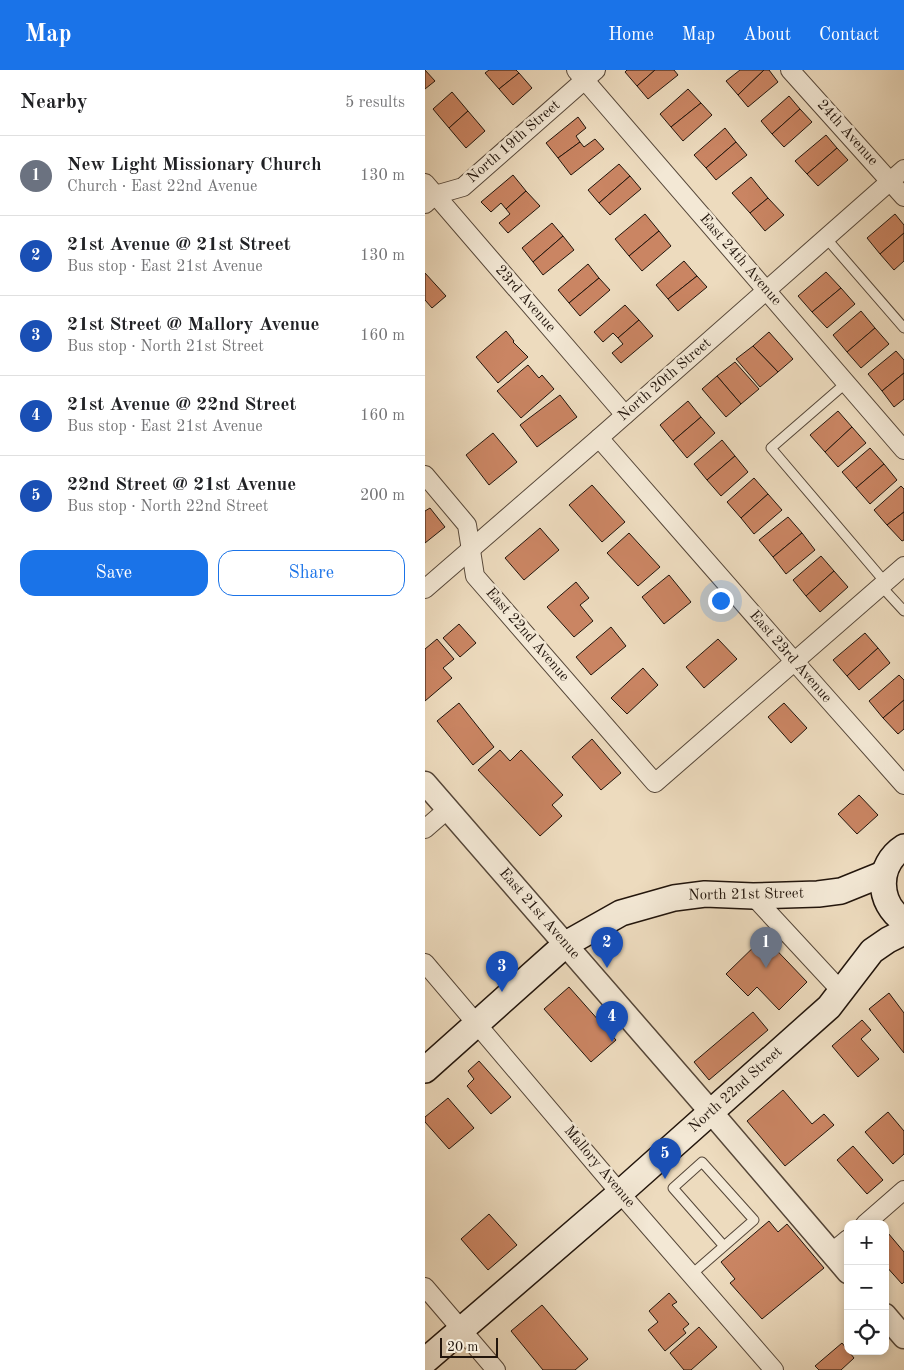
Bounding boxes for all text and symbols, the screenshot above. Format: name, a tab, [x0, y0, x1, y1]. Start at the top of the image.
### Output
text: Map	[25, 23, 72, 47]
text: Home	[608, 26, 654, 44]
text: Map	[682, 26, 715, 44]
text: About	[743, 26, 791, 44]
text: Contact	[819, 26, 879, 44]
text: Nearby	[20, 92, 88, 113]
text: 5 results	[345, 95, 405, 111]
street label: 24th Avenue	[814, 97, 880, 169]
street label: North 19th Street	[465, 98, 563, 186]
text: New Light Missionary Church	[67, 156, 322, 175]
text: 1	[31, 168, 41, 184]
text: 130 m	[360, 168, 405, 184]
text: Church · East 22nd Avenue	[67, 179, 257, 195]
street label: East 24th Avenue	[696, 211, 784, 309]
text: 21st Avenue @ 21st Street	[67, 236, 291, 255]
text: 2	[31, 248, 41, 264]
text: 130 m	[360, 248, 405, 264]
text: Bus stop · East 21st Avenue	[67, 259, 263, 275]
street label: 23rd Avenue	[492, 263, 558, 335]
text: 21st Street @ Mallory Avenue	[67, 316, 320, 335]
text: 3	[31, 328, 41, 344]
text: 160 m	[360, 328, 405, 344]
street label: North 20th Street	[616, 336, 714, 424]
text: Bus stop · North 21st Street	[67, 339, 264, 355]
text: 21st Avenue @ 22nd Street	[67, 396, 296, 415]
text: 4	[31, 408, 41, 424]
text: 160 m	[360, 408, 405, 424]
text: Bus stop · East 21st Avenue	[67, 419, 263, 435]
text: 22nd Street @ 21st Avenue	[67, 476, 296, 495]
text: 5	[31, 488, 41, 504]
text: 200 m	[360, 488, 405, 504]
text: Bus stop · North 22nd Street	[67, 499, 268, 515]
button: Save	[20, 550, 208, 596]
button: Share	[218, 550, 405, 596]
street label: East 22nd Avenue	[482, 585, 572, 685]
your location	[708, 588, 734, 614]
street label: East 23rd Avenue	[746, 608, 834, 706]
street label: East 21st Avenue	[496, 866, 582, 962]
street label: North 21st Street	[688, 886, 804, 904]
pin: 2	[591, 927, 623, 968]
pin: 1	[750, 927, 782, 968]
pin: 3	[486, 951, 518, 992]
pin: 4	[596, 1001, 628, 1042]
street label: North 22nd Street	[686, 1044, 786, 1136]
street label: Mallory Avenue	[561, 1123, 637, 1211]
pin: 5	[649, 1138, 681, 1179]
map controls	[844, 1220, 889, 1355]
button: +	[844, 1220, 889, 1265]
button: −	[844, 1265, 889, 1310]
button: locate	[844, 1310, 889, 1355]
scale bar	[440, 1335, 497, 1358]
text: 20 m	[447, 1340, 478, 1354]

